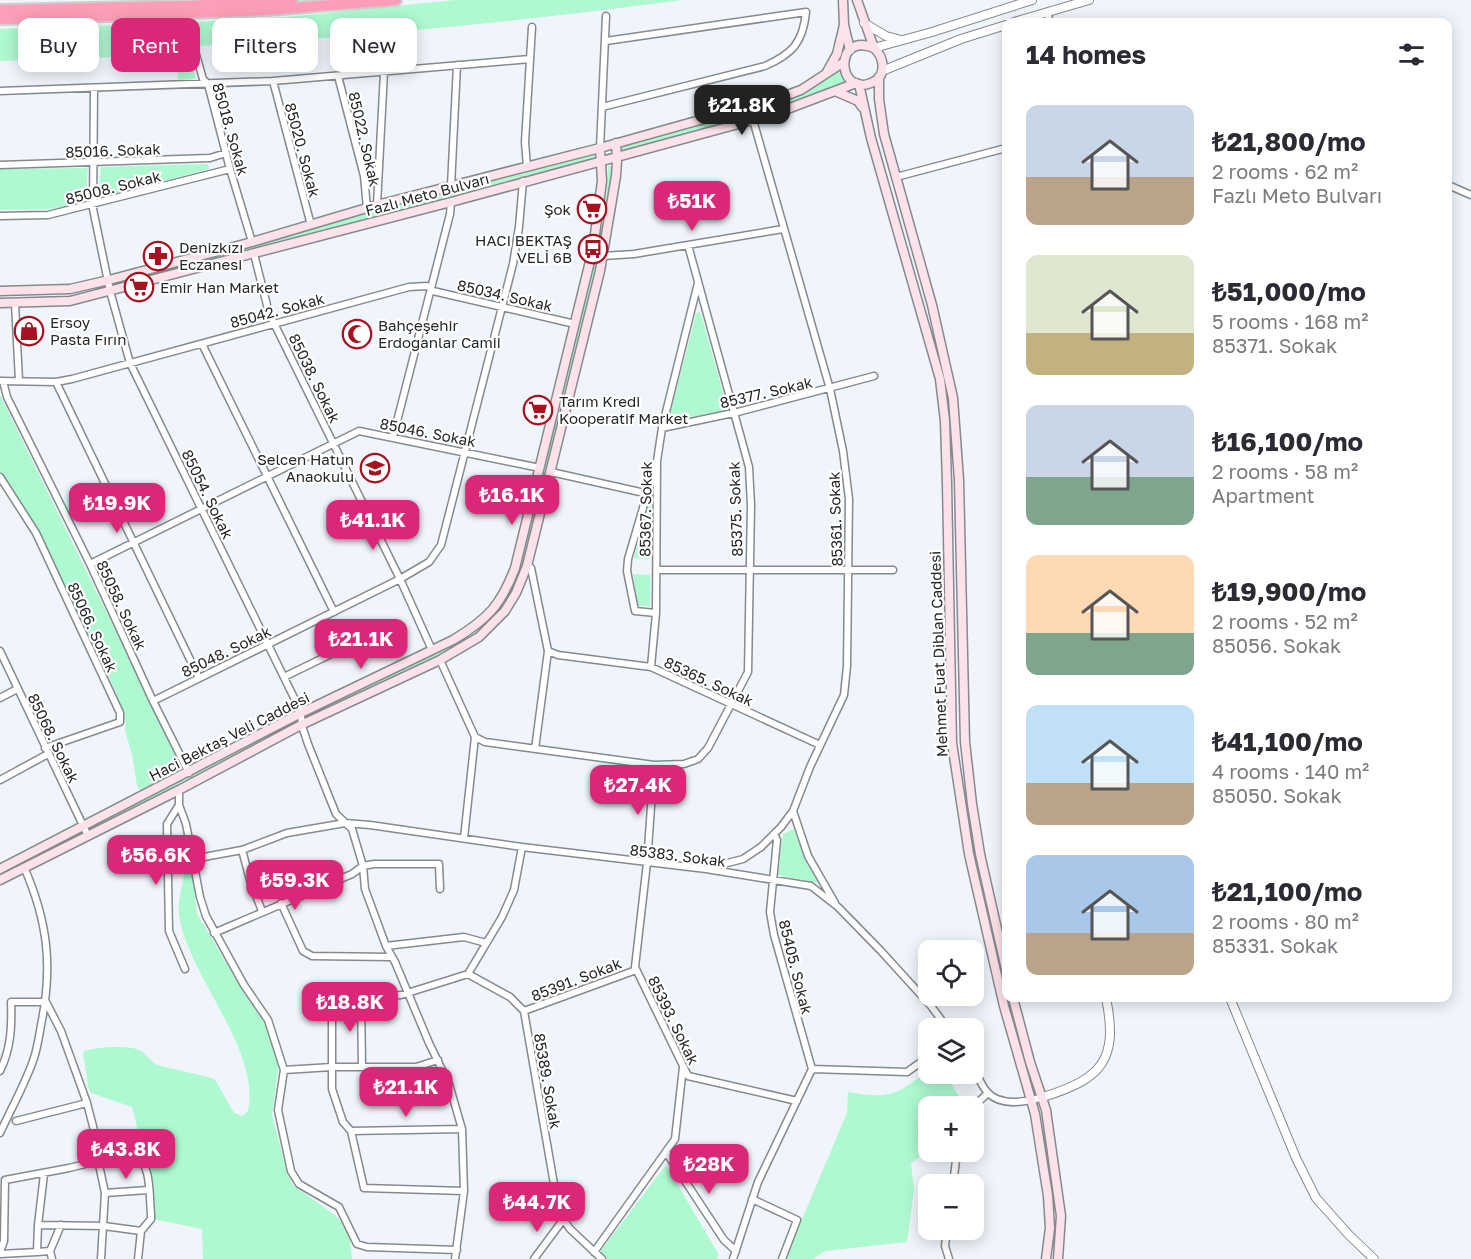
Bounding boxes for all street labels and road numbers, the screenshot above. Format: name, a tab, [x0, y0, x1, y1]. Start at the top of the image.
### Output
street label: 85018. Sokak	[209, 81, 253, 178]
street label: 85022. Sokak	[345, 90, 385, 189]
street label: 85020. Sokak	[282, 101, 324, 200]
street label: 85016. Sokak	[65, 139, 162, 161]
street label: 85008. Sokak	[63, 166, 163, 208]
street label: Fazlı Meto Bulvarı	[363, 169, 491, 219]
street label: 85034. Sokak	[456, 275, 555, 315]
street label: 85042. Sokak	[228, 289, 327, 331]
street label: 85038. Sokak	[286, 330, 345, 426]
street label: 85377. Sokak	[718, 372, 815, 411]
street label: 85046. Sokak	[378, 414, 478, 450]
street label: 85054. Sokak	[179, 446, 238, 542]
street label: 85367. Sokak	[635, 460, 655, 557]
street label: 85375. Sokak	[724, 460, 746, 557]
street label: 85361. Sokak	[824, 471, 846, 567]
street label: Mehmet Fuat Diblan Caddesi	[925, 551, 951, 757]
street label: 85058. Sokak	[93, 557, 151, 653]
street label: 85066. Sokak	[64, 579, 122, 675]
street label: 85048. Sokak	[178, 621, 274, 680]
street label: 85365. Sokak	[661, 652, 757, 710]
street label: Haci Bektaş Veli Caddesi	[146, 688, 312, 784]
street label: 85068. Sokak	[25, 690, 84, 786]
street label: 85383. Sokak	[629, 840, 728, 870]
street label: 85405. Sokak	[776, 918, 817, 1017]
street label: 85391. Sokak	[528, 953, 624, 1004]
street label: 85393. Sokak	[645, 973, 703, 1068]
street label: 85389. Sokak	[531, 1032, 565, 1131]

